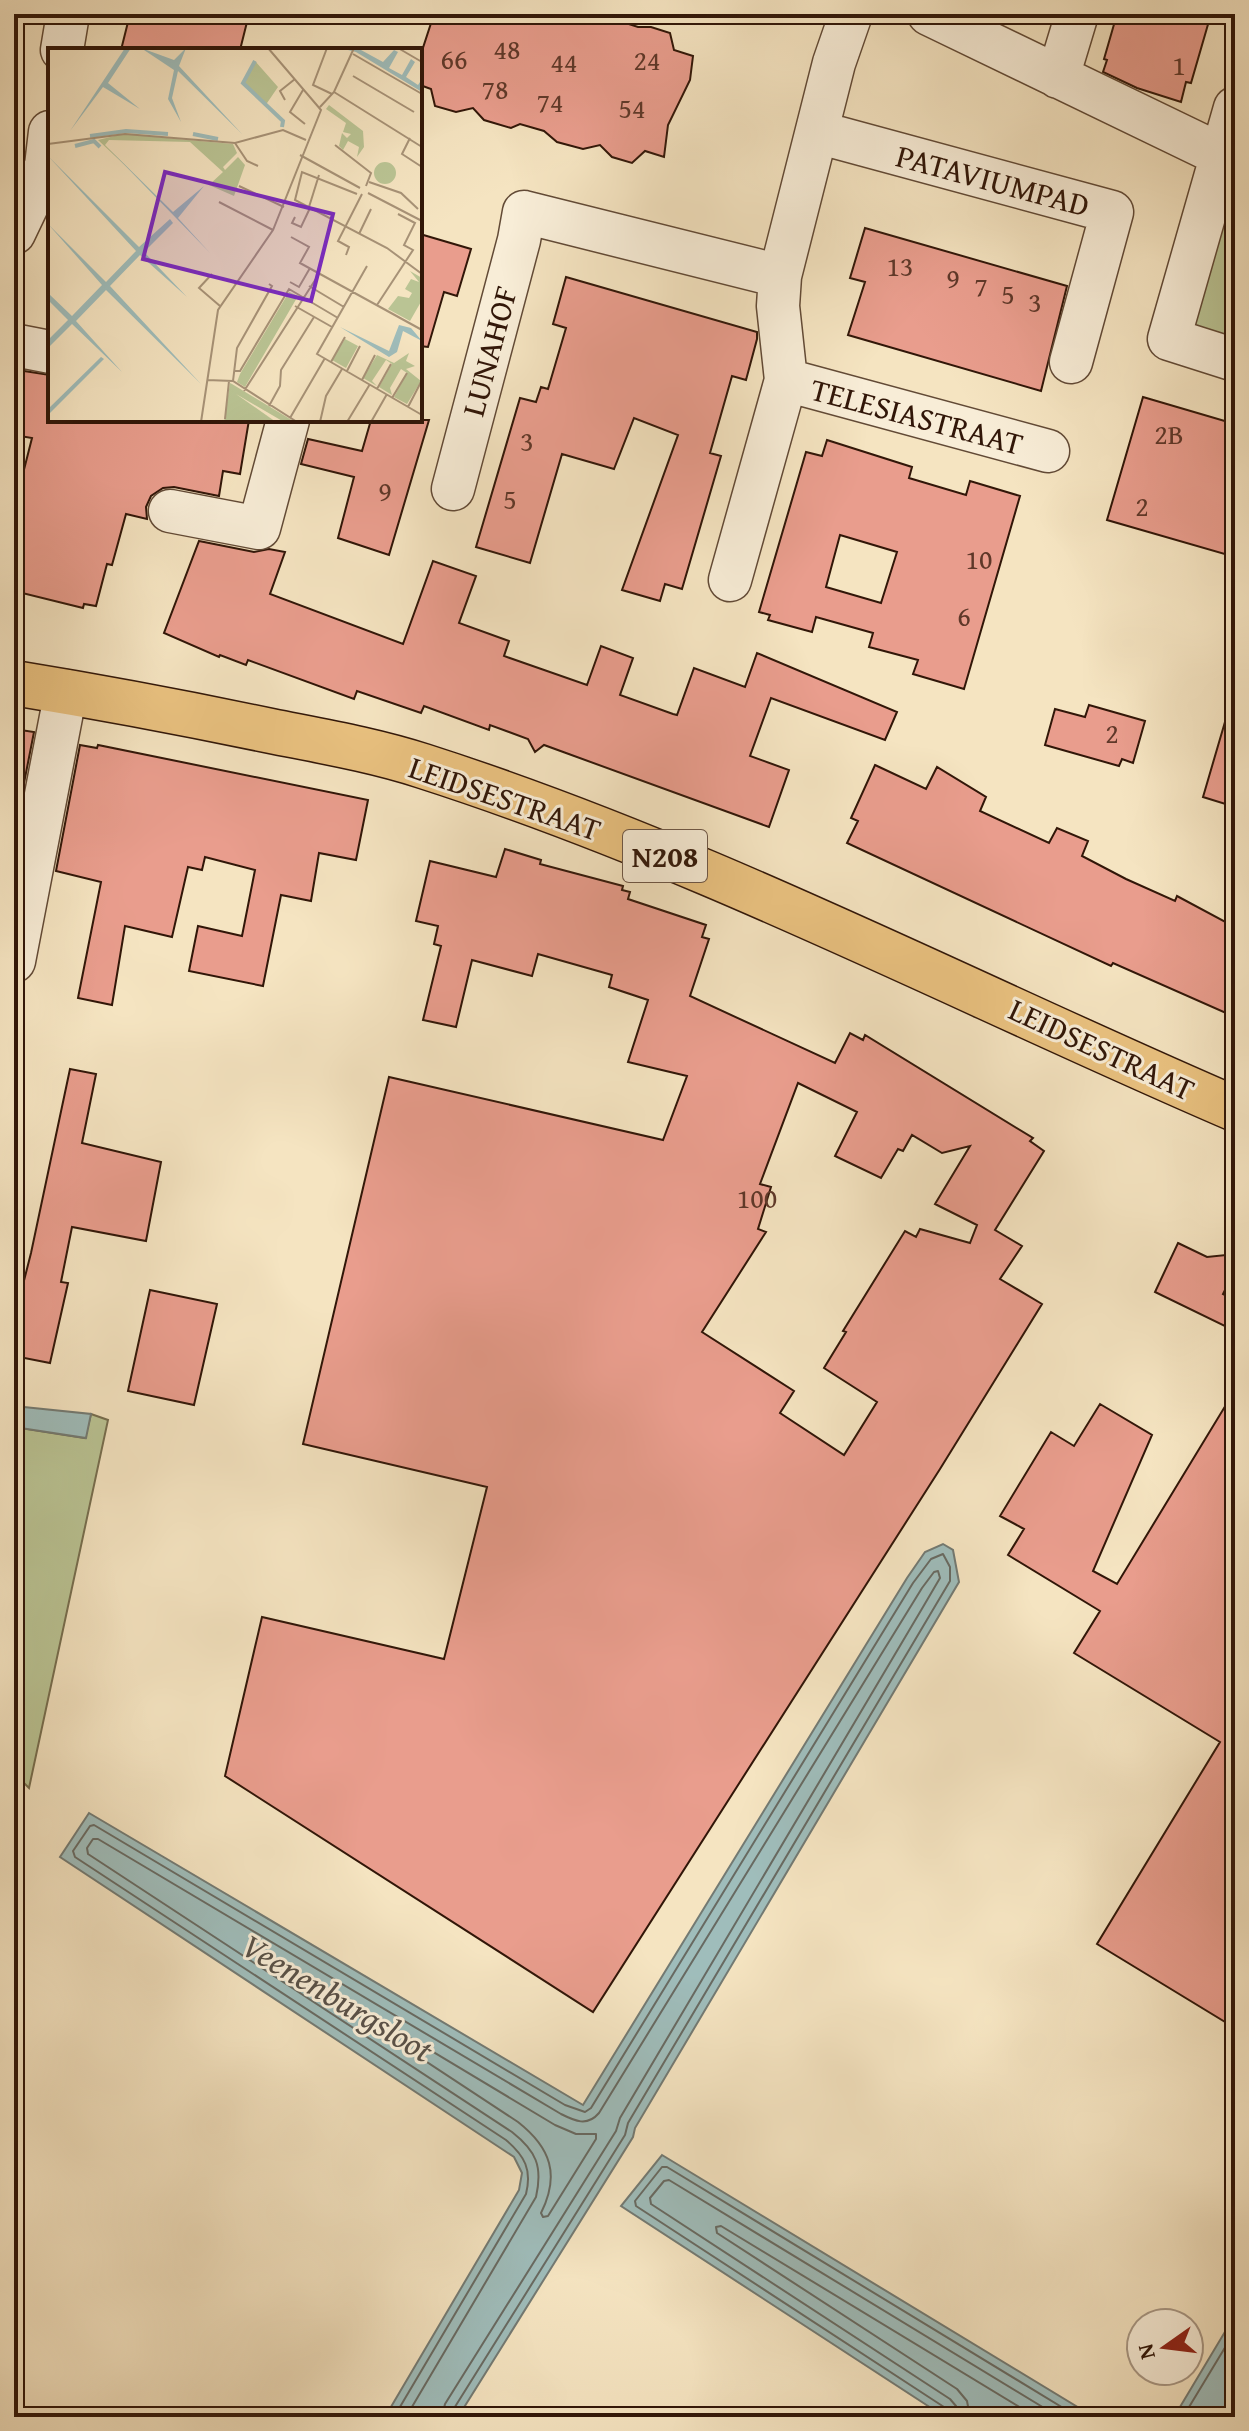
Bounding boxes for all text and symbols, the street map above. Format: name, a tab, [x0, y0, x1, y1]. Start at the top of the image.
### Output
house number: 48	[494, 28, 520, 69]
house number: 66	[441, 38, 467, 79]
house number: 24	[634, 39, 660, 80]
house number: 44	[551, 41, 577, 82]
house number: 1	[1172, 44, 1186, 85]
inset map	[48, 48, 422, 422]
house number: 78	[482, 68, 508, 109]
house number: 74	[537, 81, 563, 122]
house number: 54	[619, 87, 645, 128]
street label: PATAVIUMPAD	[891, 132, 1095, 228]
house number: 13	[887, 245, 913, 286]
house number: 9	[946, 257, 960, 298]
house number: 7	[974, 265, 988, 306]
house number: 5	[1001, 273, 1015, 314]
street label: LUNAHOF	[449, 281, 529, 421]
house number: 3	[1028, 281, 1042, 322]
street label: TELESIASTRAAT	[806, 365, 1028, 467]
house number: 2B	[1154, 413, 1184, 454]
house number: 3	[520, 420, 534, 461]
house number: 9	[378, 470, 392, 511]
house number: 5	[503, 478, 517, 519]
house number: 2	[1135, 485, 1149, 526]
house number: 10	[966, 538, 992, 579]
house number: 6	[957, 595, 971, 636]
house number: 2	[1105, 712, 1119, 753]
street label: LEIDSESTRAAT	[403, 743, 607, 853]
road number: N208	[623, 830, 707, 882]
street label: LEIDSESTRAAT	[1001, 985, 1203, 1113]
house number: 100	[737, 1177, 777, 1218]
water label: Veenenburgsloot	[233, 1920, 444, 2074]
north arrow	[1125, 2307, 1205, 2387]
text: N	[1128, 2341, 1163, 2363]

